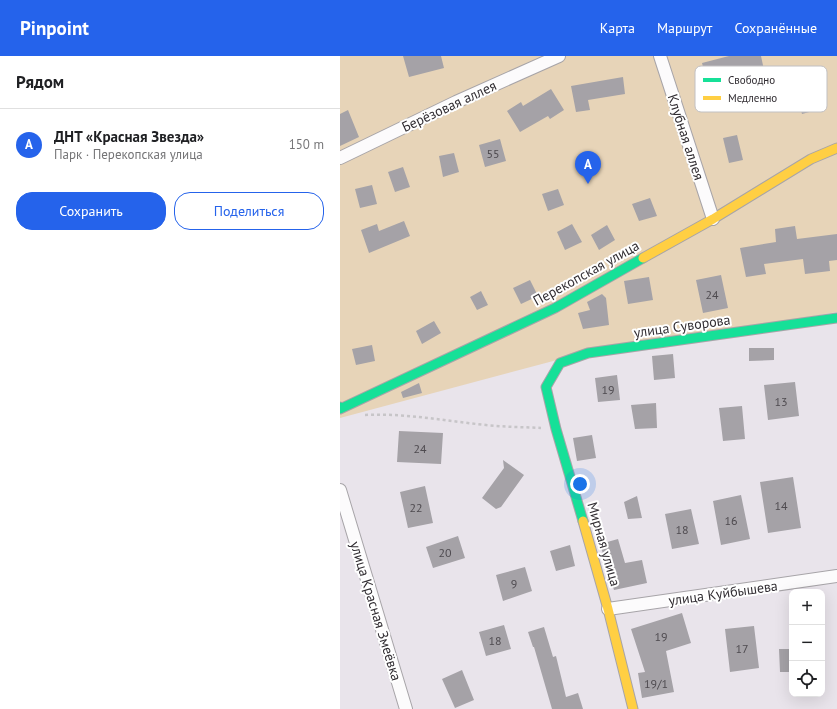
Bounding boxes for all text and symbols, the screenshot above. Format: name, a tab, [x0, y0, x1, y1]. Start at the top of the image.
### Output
text: Pinpoint	[20, 16, 89, 40]
text: Карта	[600, 19, 635, 37]
text: Маршрут	[657, 19, 712, 37]
text: Сохранённые	[734, 19, 817, 37]
legend	[695, 66, 827, 112]
text: Рядом	[16, 71, 64, 93]
text: Свободно	[728, 73, 775, 87]
street label: Берёзовая аллея	[399, 76, 499, 136]
text: Медленно	[728, 91, 777, 105]
street label: Клубная аллея	[664, 92, 708, 182]
text: ДНТ «Красная Звезда»	[54, 127, 204, 146]
text: A	[25, 136, 33, 153]
text: 150 m	[289, 136, 324, 153]
text: Парк · Перекопская улица	[54, 146, 203, 163]
house number: 55	[486, 146, 500, 161]
pin: A	[575, 151, 601, 184]
button: Сохранить	[16, 192, 166, 230]
button: Поделиться	[174, 192, 324, 230]
street label: Перекопская улица	[530, 236, 642, 310]
house number: 24	[705, 287, 719, 302]
street label: улица Суворова	[633, 310, 731, 342]
house number: 19	[601, 382, 615, 397]
house number: 13	[774, 394, 788, 409]
house number: 24	[413, 441, 427, 456]
your location	[570, 474, 590, 494]
house number: 14	[774, 498, 788, 513]
house number: 22	[409, 500, 423, 515]
street label: Мирная улица	[583, 500, 625, 588]
house number: 16	[724, 513, 738, 528]
house number: 18	[675, 522, 689, 537]
street label: улица Красная Змеёвка	[346, 539, 406, 683]
house number: 20	[438, 545, 452, 560]
house number: 9	[511, 576, 517, 591]
street label: улица Куйбышева	[667, 576, 779, 610]
map controls	[789, 589, 825, 697]
button: +	[789, 589, 825, 625]
button: −	[789, 625, 825, 661]
house number: 19	[654, 629, 668, 644]
house number: 18	[488, 633, 502, 648]
house number: 17	[735, 641, 749, 656]
button: locate	[789, 661, 825, 697]
house number: 19/1	[644, 676, 668, 691]

